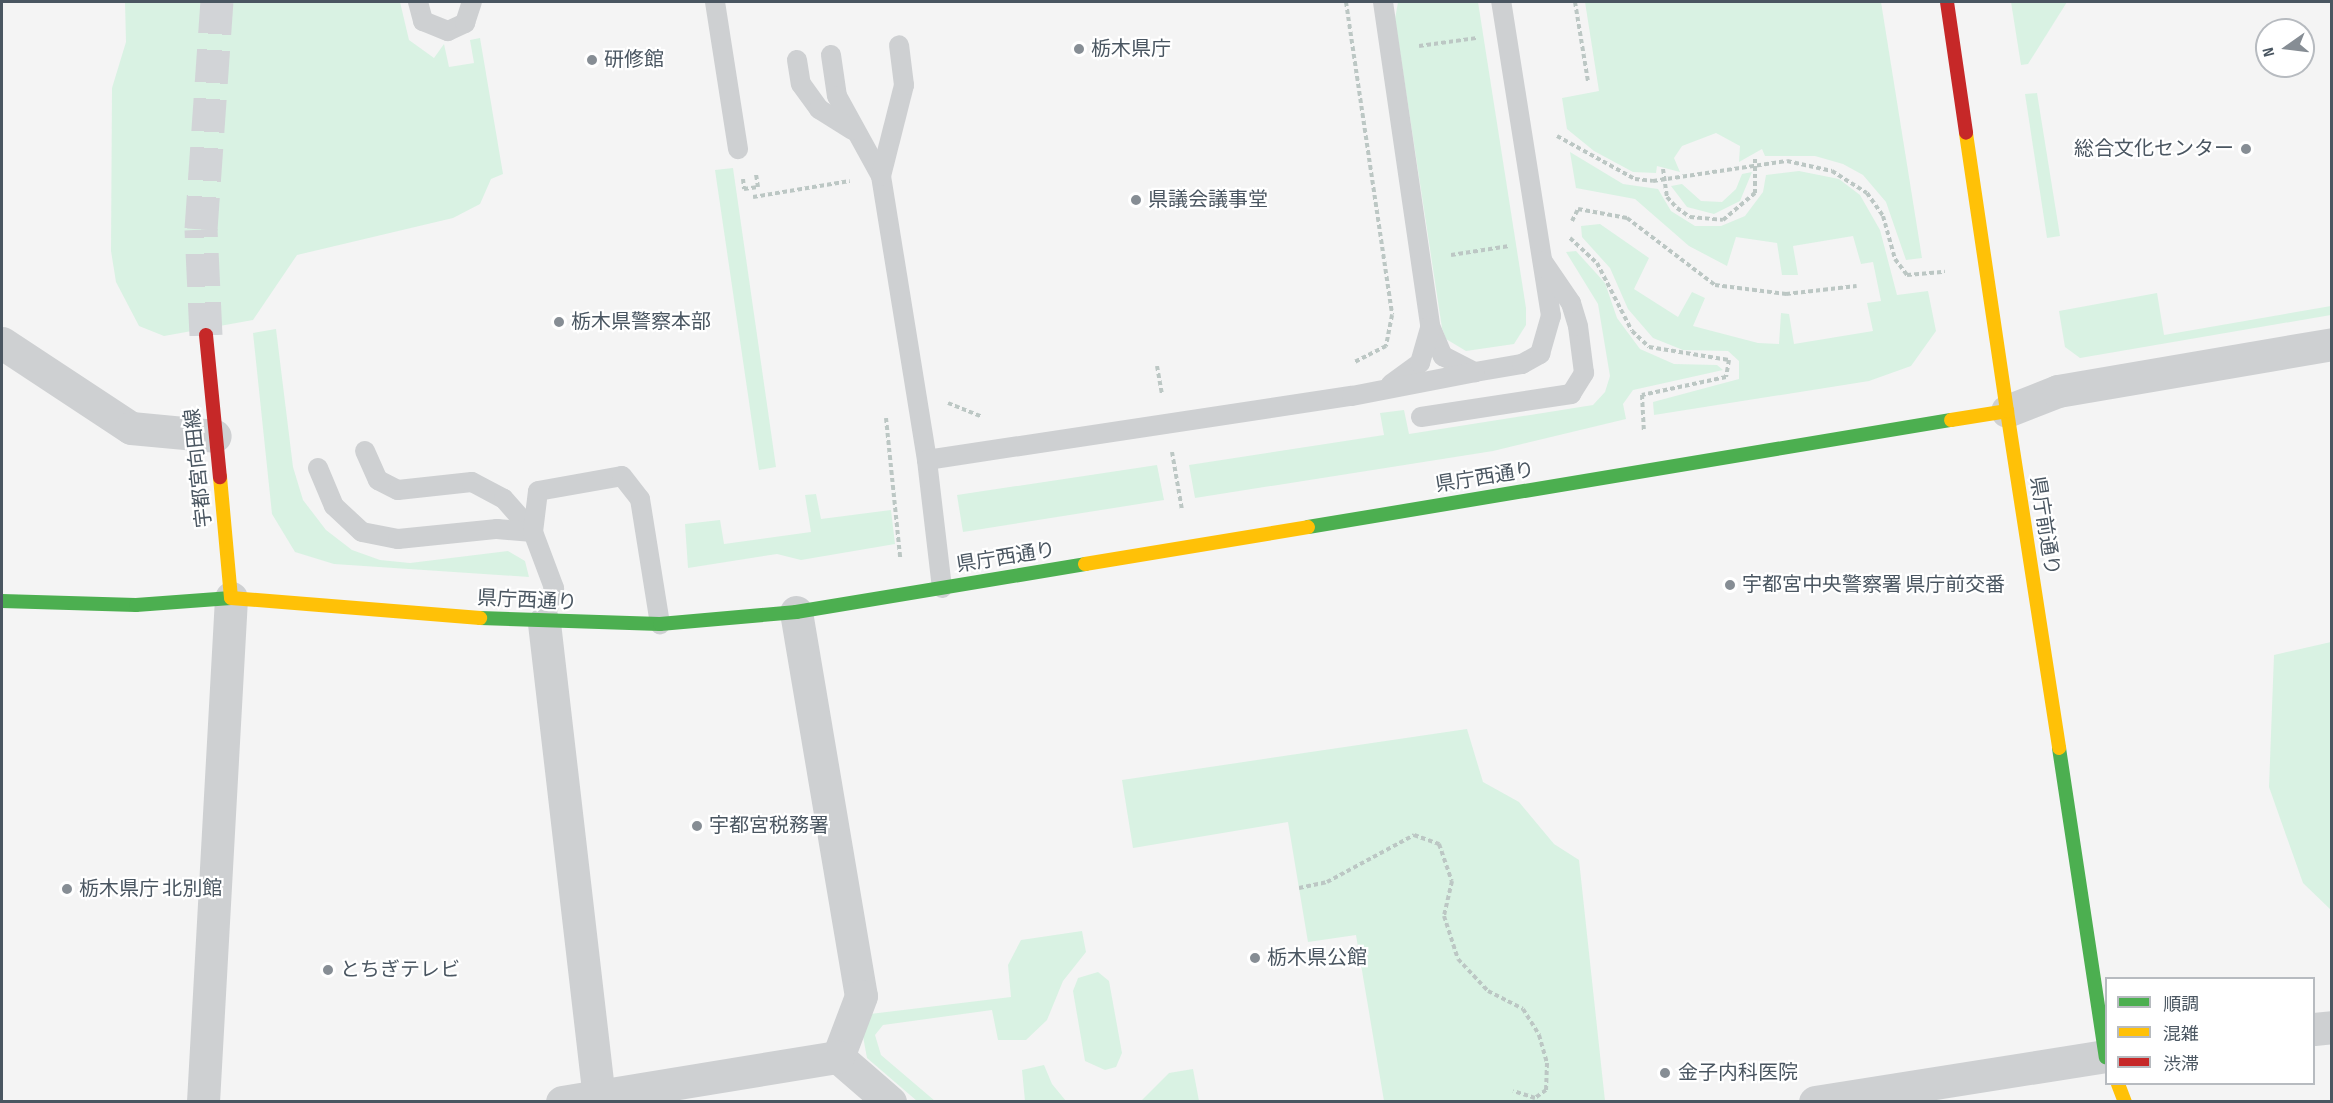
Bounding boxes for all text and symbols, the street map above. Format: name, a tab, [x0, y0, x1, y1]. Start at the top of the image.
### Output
north arrow	[2255, 18, 2315, 78]
place label: 栃木県庁	[1091, 37, 1171, 61]
marker: 栃木県庁	[1072, 42, 1086, 56]
text: N	[2259, 46, 2279, 58]
place label: 研修館	[604, 48, 664, 72]
marker: 研修館	[585, 53, 599, 67]
place label: 総合文化センター	[2074, 137, 2234, 161]
marker: 総合文化センター	[2239, 142, 2253, 156]
place label: 県議会議事堂	[1148, 188, 1268, 212]
marker: 県議会議事堂	[1129, 193, 1143, 207]
place label: 栃木県警察本部	[571, 310, 711, 334]
marker: 栃木県警察本部	[552, 315, 566, 329]
street label: 宇都宮向田線	[181, 407, 217, 529]
street label: 県庁西通り	[1434, 458, 1536, 498]
street label: 県庁前通り	[2024, 475, 2064, 577]
street label: 県庁西通り	[955, 538, 1057, 578]
place label: 宇都宮中央警察署 県庁前交番	[1742, 573, 2005, 597]
marker: 宇都宮中央警察署 県庁前交番	[1723, 578, 1737, 592]
street label: 県庁西通り	[476, 586, 578, 616]
place label: 宇都宮税務署	[709, 814, 829, 838]
marker: 宇都宮税務署	[690, 819, 704, 833]
place label: 栃木県庁 北別館	[79, 877, 222, 901]
marker: 栃木県庁 北別館	[60, 882, 74, 896]
place label: 栃木県公館	[1267, 946, 1367, 970]
marker: 栃木県公館	[1248, 951, 1262, 965]
place label: とちぎテレビ	[340, 958, 460, 982]
marker: とちぎテレビ	[321, 963, 335, 977]
legend	[2105, 977, 2315, 1085]
text: 順調	[2163, 994, 2199, 1015]
text: 混雑	[2163, 1024, 2199, 1045]
text: 渋滞	[2163, 1054, 2199, 1075]
place label: 金子内科医院	[1678, 1061, 1798, 1085]
marker: 金子内科医院	[1656, 1064, 1674, 1082]

